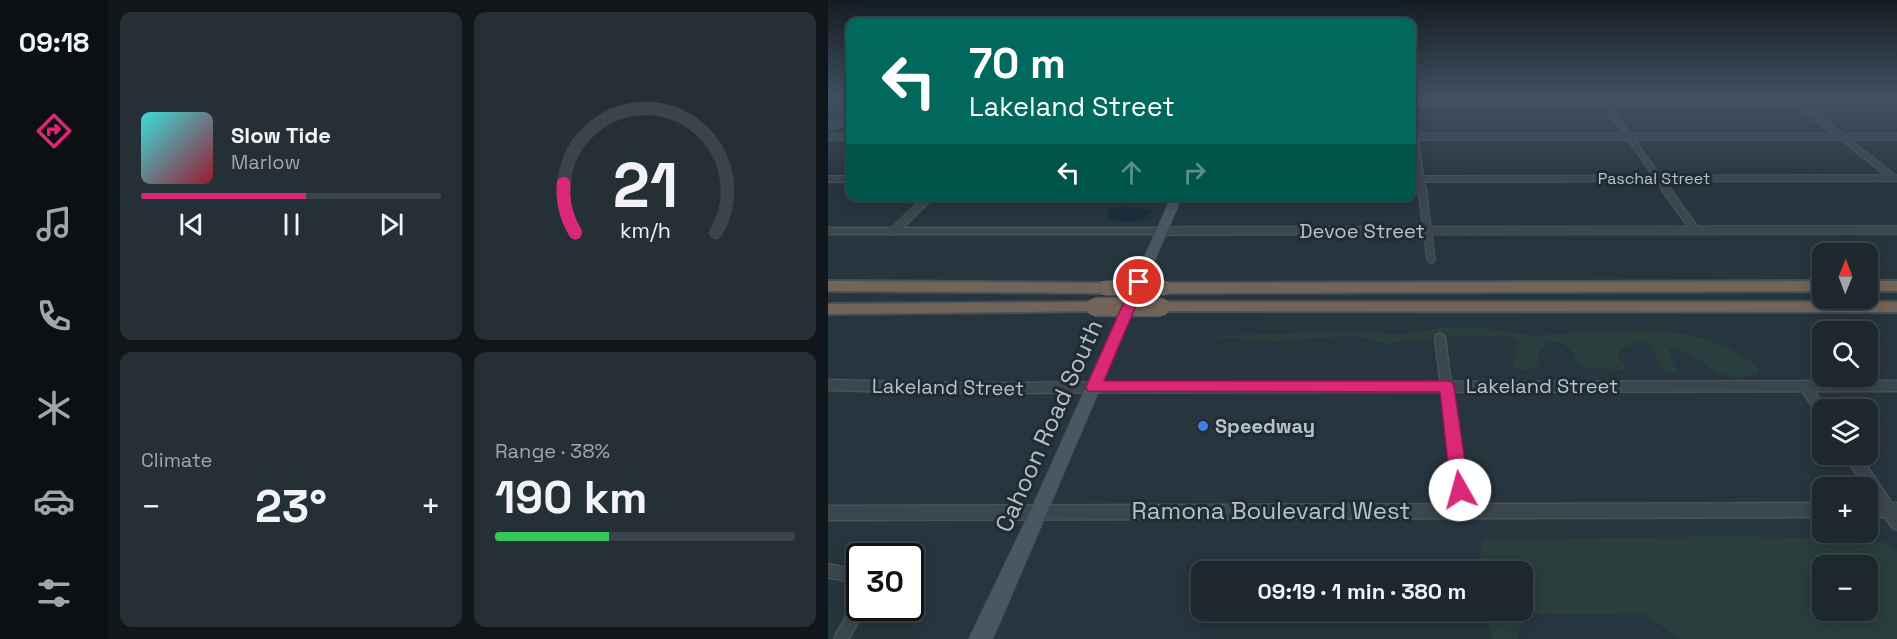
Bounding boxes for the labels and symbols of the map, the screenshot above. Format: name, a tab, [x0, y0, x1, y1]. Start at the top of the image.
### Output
street label: Paschal Street	[1598, 168, 1710, 189]
street label: Devoe Street	[1299, 218, 1425, 244]
north arrow	[1812, 243, 1878, 309]
pin	[1113, 256, 1164, 307]
street label: Cahoon Road South	[988, 315, 1109, 537]
street label: Lakeland Street	[872, 373, 1024, 401]
street label: Lakeland Street	[1466, 373, 1618, 399]
place label: Speedway	[1215, 413, 1315, 439]
marker: Speedway	[1196, 419, 1210, 433]
position arrow	[1428, 458, 1492, 522]
street label: Ramona Boulevard West	[1132, 495, 1410, 526]
speed limit sign: 30	[846, 543, 924, 621]

